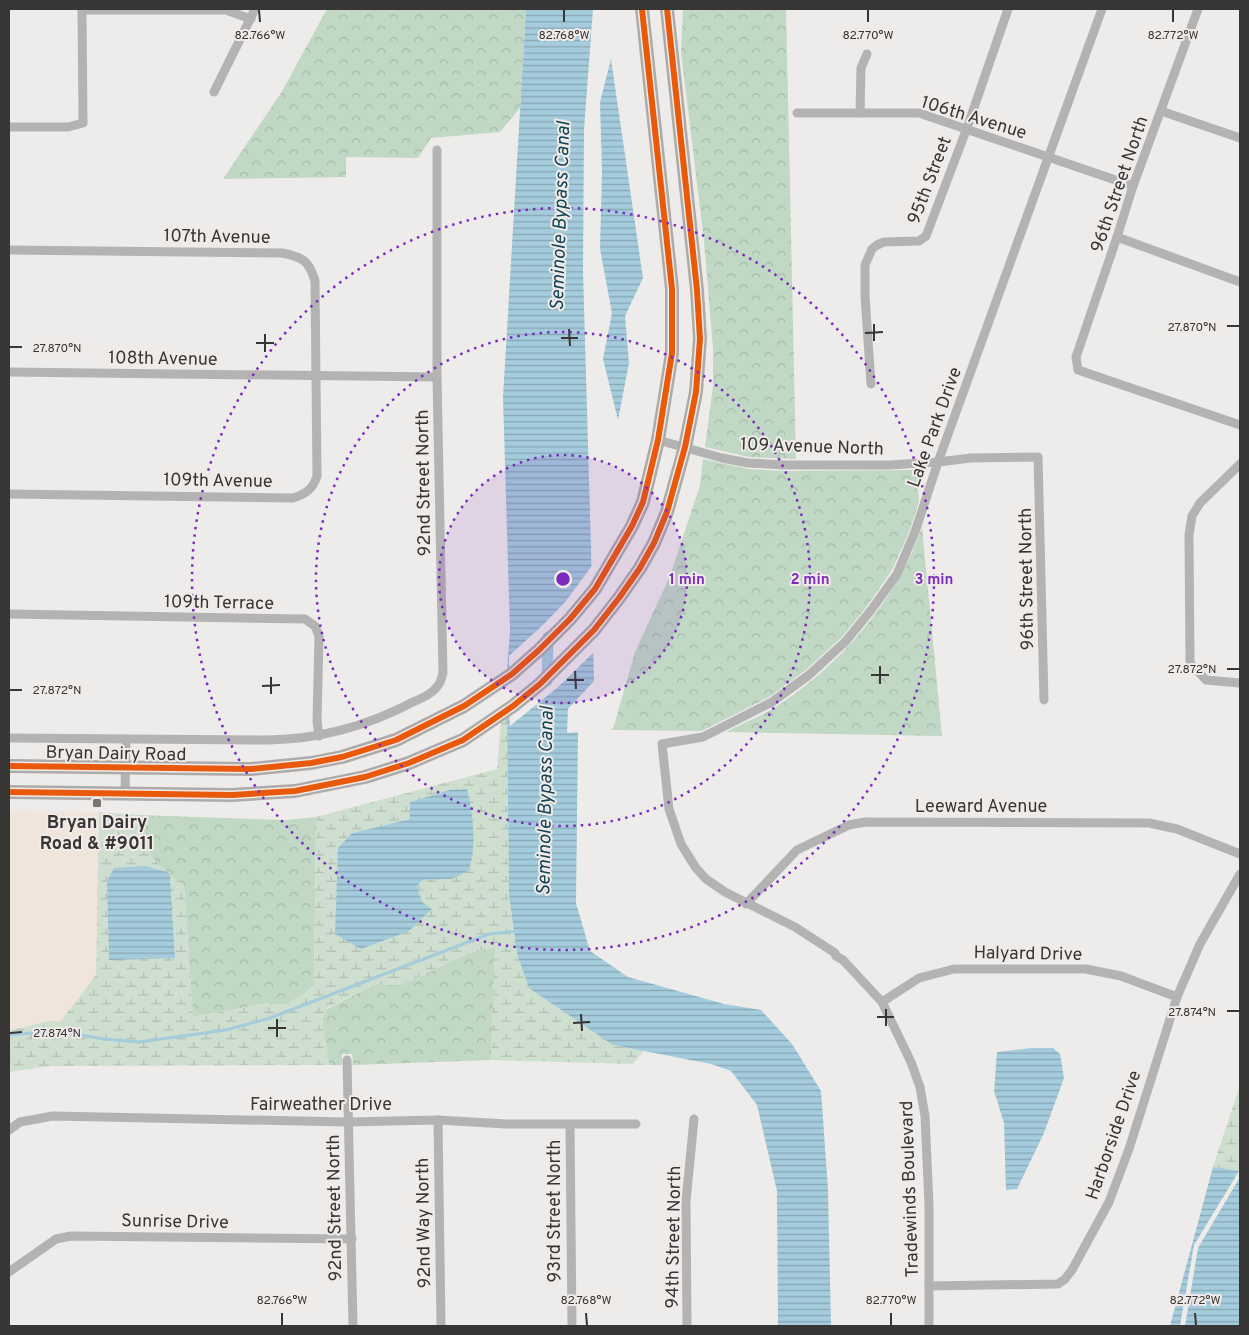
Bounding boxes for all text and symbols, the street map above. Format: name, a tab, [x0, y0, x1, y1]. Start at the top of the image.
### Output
text: 82.766°W	[235, 28, 285, 44]
text: 82.768°W	[538, 28, 590, 44]
text: 82.770°W	[842, 28, 894, 44]
text: 82.772°W	[1147, 28, 1199, 44]
street label: 106th Avenue	[918, 91, 1029, 145]
street label: 96th Street North	[1086, 113, 1155, 256]
water label: Seminole Bypass Canal	[546, 120, 576, 311]
street label: 95th Street	[903, 133, 958, 228]
street label: 107th Avenue	[163, 225, 271, 250]
text: 27.870°N	[1167, 320, 1217, 336]
text: 27.870°N	[32, 341, 82, 357]
street label: 108th Avenue	[108, 347, 218, 372]
street label: Lake Park Drive	[903, 364, 968, 491]
street label: 92nd Street North	[412, 409, 437, 557]
street label: 109 Avenue North	[740, 434, 884, 461]
street label: 109th Avenue	[163, 469, 273, 494]
street label: 96th Street North	[1015, 507, 1040, 650]
centre of rings	[554, 570, 572, 588]
text: 1 min	[669, 571, 705, 590]
text: 2 min	[790, 571, 830, 590]
text: 3 min	[914, 571, 954, 590]
street label: 109th Terrace	[164, 591, 274, 616]
text: 27.872°N	[1167, 662, 1217, 678]
text: 27.872°N	[32, 683, 82, 699]
water label: Seminole Bypass Canal	[532, 705, 560, 896]
street label: Bryan Dairy Road	[45, 742, 187, 767]
street label: Leeward Avenue	[915, 796, 1047, 819]
marker: Bryan Dairy Road & #9011	[91, 797, 103, 809]
place label: Bryan Dairy Road & #9011	[40, 812, 154, 856]
street label: Halyard Drive	[973, 942, 1082, 967]
text: 27.874°N	[1168, 1005, 1216, 1021]
text: 27.874°N	[33, 1026, 81, 1042]
street label: Harborside Drive	[1081, 1068, 1147, 1203]
street label: Fairweather Drive	[250, 1094, 392, 1117]
street label: Tradewinds Boulevard	[896, 1100, 925, 1278]
street label: 92nd Street North	[323, 1134, 348, 1282]
street label: 93rd Street North	[544, 1140, 567, 1282]
street label: 92nd Way North	[412, 1157, 437, 1288]
street label: 94th Street North	[662, 1165, 687, 1309]
street label: Sunrise Drive	[121, 1210, 229, 1235]
text: 82.766°W	[257, 1293, 307, 1309]
text: 82.768°W	[560, 1293, 612, 1309]
text: 82.770°W	[865, 1293, 917, 1309]
text: 82.772°W	[1169, 1293, 1221, 1309]

